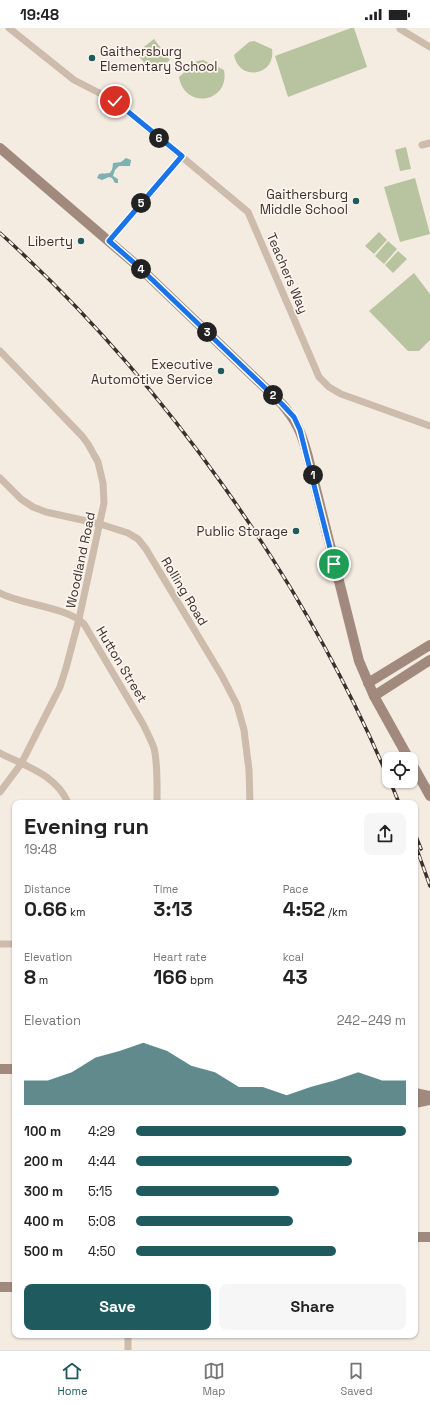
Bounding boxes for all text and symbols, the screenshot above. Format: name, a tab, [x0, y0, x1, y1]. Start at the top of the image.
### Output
text: 19:48	[20, 5, 59, 24]
place label: Gaithersburg Elementary School	[100, 43, 217, 75]
marker: Gaithersburg Elementary School	[87, 53, 97, 63]
pin	[98, 84, 132, 118]
icon: check	[104, 90, 126, 112]
pin: 6	[149, 128, 169, 148]
text: 6	[156, 131, 162, 145]
place label: Gaithersburg Middle School	[260, 186, 348, 218]
pin: 5	[131, 193, 151, 213]
text: 5	[138, 196, 144, 210]
marker: Gaithersburg Middle School	[351, 196, 361, 206]
street label: Teachers Way	[263, 230, 312, 316]
place label: Liberty	[28, 233, 73, 250]
marker: Liberty	[76, 236, 86, 246]
pin: 4	[131, 259, 151, 279]
text: 4	[138, 262, 145, 276]
pin: 3	[197, 322, 217, 342]
text: 3	[204, 325, 210, 339]
place label: Executive Automotive Service	[91, 356, 213, 388]
marker: Executive Automotive Service	[216, 366, 226, 376]
pin: 2	[263, 385, 283, 405]
text: 2	[270, 388, 276, 402]
pin: 1	[303, 465, 323, 485]
text: 1	[311, 468, 315, 482]
street label: Woodland Road	[62, 510, 99, 610]
place label: Public Storage	[197, 523, 288, 540]
marker: Public Storage	[291, 526, 301, 536]
pin	[317, 547, 351, 581]
icon: arrive	[323, 553, 345, 575]
street label: Rolling Road	[157, 554, 212, 629]
street label: Hutton Street	[92, 623, 151, 705]
map controls	[382, 752, 418, 788]
button: locate	[382, 752, 418, 788]
text: Evening run	[24, 812, 149, 840]
button: share	[364, 813, 406, 855]
text: 19:48	[24, 841, 57, 858]
text: Distance	[24, 882, 71, 896]
text: Time	[153, 882, 178, 896]
text: Pace	[283, 882, 308, 896]
text: 0.66	[24, 896, 67, 922]
text: 3:13	[153, 896, 193, 922]
text: 4:52	[283, 896, 325, 922]
text: km	[67, 905, 85, 919]
text: /km	[325, 905, 347, 919]
text: Elevation	[24, 950, 72, 964]
text: Heart rate	[153, 950, 207, 964]
text: kcal	[283, 950, 304, 964]
text: 8	[24, 964, 36, 990]
text: 166	[153, 964, 187, 990]
text: 43	[283, 964, 308, 990]
text: m	[36, 973, 48, 987]
text: bpm	[187, 973, 214, 987]
text: Elevation	[24, 1012, 81, 1029]
text: 242–249 m	[337, 1012, 406, 1029]
text: 100 m	[24, 1123, 61, 1140]
text: 4:29	[88, 1123, 115, 1140]
text: 200 m	[24, 1153, 63, 1170]
text: 4:44	[88, 1153, 116, 1170]
text: 300 m	[24, 1183, 63, 1200]
text: 5:15	[88, 1183, 112, 1200]
text: 400 m	[24, 1213, 64, 1230]
text: 5:08	[88, 1213, 116, 1230]
text: 500 m	[24, 1243, 63, 1260]
text: 4:50	[88, 1243, 116, 1260]
button: Save	[24, 1284, 211, 1330]
button: Share	[219, 1284, 406, 1330]
tab: Home	[57, 1360, 87, 1398]
tab: Map	[202, 1360, 225, 1398]
tab: Saved	[340, 1360, 372, 1398]

